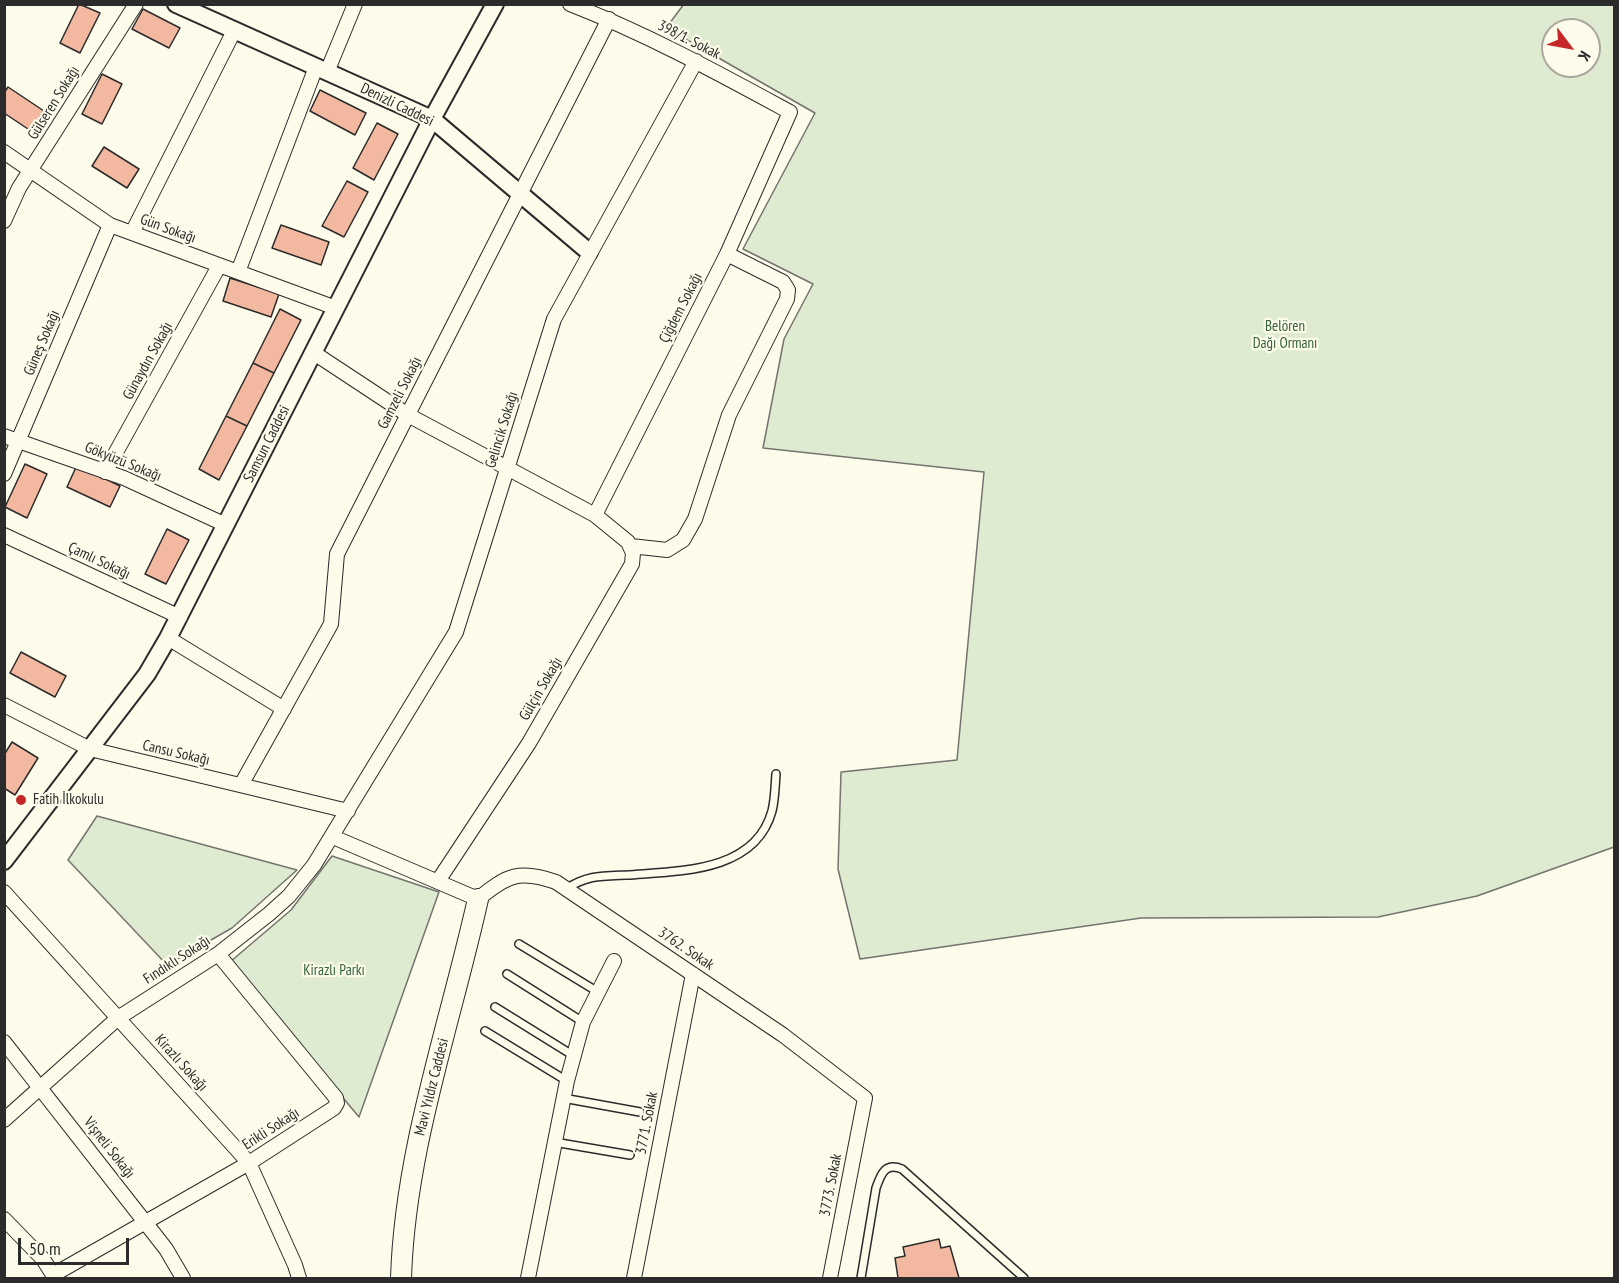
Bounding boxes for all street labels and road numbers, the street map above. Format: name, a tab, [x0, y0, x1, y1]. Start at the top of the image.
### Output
street label: 398/1. Sokak	[655, 17, 723, 63]
street label: Gülseren Sokağı	[24, 63, 84, 143]
street label: Denizli Caddesi	[357, 80, 437, 130]
street label: Gün Sokağı	[138, 211, 198, 247]
street label: Çiğdem Sokağı	[656, 270, 706, 346]
street label: Güneş Sokağı	[20, 308, 64, 378]
street label: Günaydın Sokağı	[119, 319, 177, 403]
street label: Gamzeli Sokağı	[374, 354, 426, 432]
street label: Gelincik Sokağı	[482, 390, 522, 470]
street label: Samsun Caddesi	[240, 403, 294, 485]
street label: Gökyüzü Sokağı	[82, 438, 164, 486]
street label: Çamlı Sokağı	[65, 539, 133, 583]
street label: Gülçin Sokağı	[516, 654, 566, 724]
street label: Cansu Sokağı	[141, 737, 211, 769]
street label: 3762. Sokak	[655, 924, 717, 974]
street label: Fındıklı Sokağı	[140, 932, 214, 988]
street label: Kirazlı Sokağı	[151, 1031, 211, 1095]
street label: Mavi Yıldız Caddesi	[411, 1036, 453, 1138]
street label: 3771. Sokak	[632, 1090, 662, 1156]
street label: Erikli Sokağı	[239, 1104, 303, 1154]
street label: Vişneli Sokağı	[80, 1114, 138, 1182]
street label: 3773. Sokak	[816, 1152, 846, 1218]

